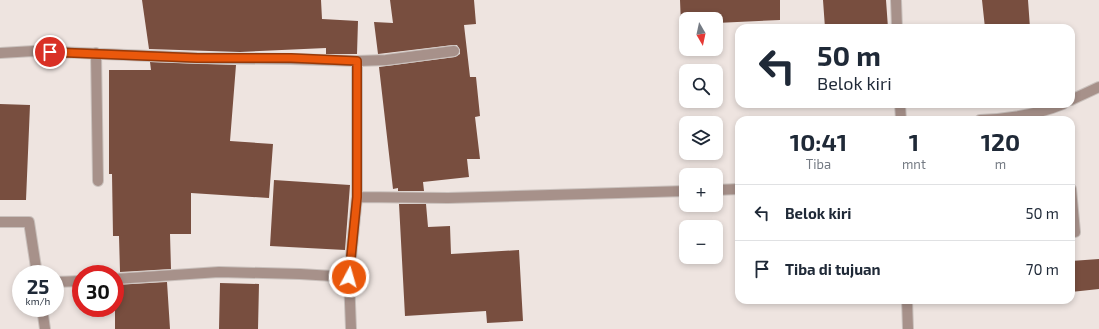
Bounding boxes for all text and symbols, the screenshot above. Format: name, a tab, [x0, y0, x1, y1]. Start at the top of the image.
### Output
north arrow	[679, 12, 723, 56]
map controls	[679, 12, 723, 264]
pin	[33, 35, 67, 69]
text: 50 m	[817, 38, 881, 72]
icon: left	[751, 40, 803, 92]
icon: arrive	[39, 41, 61, 63]
button: search	[679, 64, 723, 108]
text: Belok kiri	[817, 72, 892, 94]
button: layers	[679, 116, 723, 160]
text: 10:41	[790, 127, 847, 156]
text: 1	[909, 127, 919, 156]
text: 120	[981, 127, 1020, 156]
text: Tiba	[806, 156, 831, 172]
text: mnt	[902, 156, 926, 172]
text: m	[995, 156, 1006, 172]
button: +	[679, 168, 723, 212]
icon: left	[751, 202, 773, 224]
text: Belok kiri	[785, 204, 851, 222]
text: 50 m	[1025, 204, 1059, 222]
button: −	[679, 220, 723, 264]
position arrow	[328, 256, 370, 298]
icon: arrive	[751, 258, 773, 280]
text: Tiba di tujuan	[785, 260, 881, 278]
text: 70 m	[1026, 260, 1059, 278]
speed limit sign: 30	[72, 265, 124, 317]
text: 25	[27, 274, 49, 298]
text: km/h	[26, 295, 50, 307]

